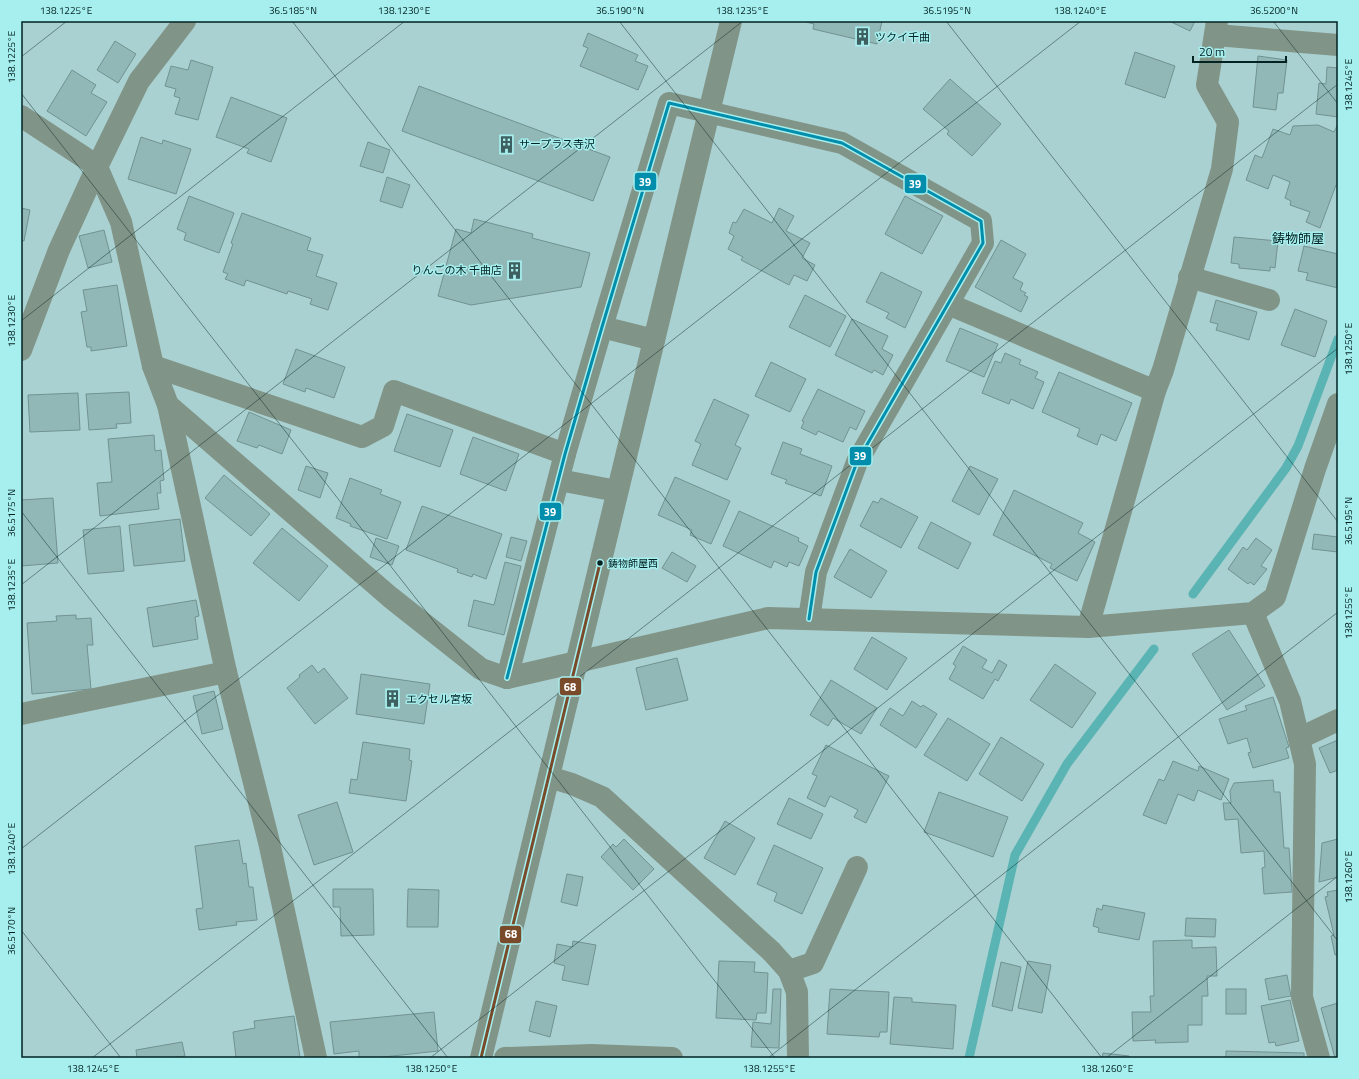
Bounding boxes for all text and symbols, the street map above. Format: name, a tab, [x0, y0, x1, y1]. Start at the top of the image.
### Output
text: 138.1225°E	[40, 3, 93, 18]
text: 36.5185°N	[269, 3, 317, 18]
text: 138.1230°E	[378, 3, 431, 18]
text: 36.5190°N	[596, 3, 644, 18]
text: 138.1235°E	[716, 3, 769, 18]
text: 36.5195°N	[923, 3, 971, 18]
text: 138.1240°E	[1054, 3, 1107, 18]
text: 36.5200°N	[1250, 3, 1298, 18]
building icon: ツクイ千曲	[852, 27, 872, 47]
place label: ツクイ千曲	[875, 29, 930, 45]
text: 138.1225°E	[4, 30, 19, 83]
scale bar	[1193, 38, 1286, 64]
text: 20 m	[1199, 42, 1225, 61]
text: 138.1245°E	[1341, 58, 1356, 111]
building icon: サープラス寺沢	[496, 134, 516, 154]
place label: サープラス寺沢	[519, 136, 595, 152]
line badge: 39	[634, 172, 657, 191]
text: 39	[639, 174, 651, 190]
line badge: 39	[904, 174, 927, 194]
text: 39	[909, 176, 921, 192]
district label: 鋳物師屋	[1272, 228, 1324, 248]
building icon: りんごの木 千曲店	[505, 260, 525, 280]
place label: りんごの木 千曲店	[412, 262, 502, 278]
text: 138.1230°E	[4, 294, 19, 347]
text: 138.1250°E	[1341, 322, 1356, 375]
line badge: 39	[849, 446, 872, 466]
text: 39	[854, 448, 866, 464]
text: 36.5175°N	[4, 489, 19, 537]
text: 36.5195°N	[1341, 497, 1356, 545]
line badge: 39	[539, 502, 562, 521]
text: 39	[544, 504, 556, 520]
place label: 鋳物師屋西	[608, 556, 658, 571]
text: 138.1235°E	[4, 558, 19, 611]
marker: 鋳物師屋西	[595, 558, 605, 568]
text: 138.1255°E	[1341, 586, 1356, 639]
line badge: 68	[559, 677, 582, 696]
text: 68	[564, 679, 576, 695]
building icon: エクセル宮坂	[383, 689, 403, 709]
place label: エクセル宮坂	[406, 691, 472, 707]
text: 138.1240°E	[4, 822, 19, 875]
text: 138.1260°E	[1341, 850, 1356, 903]
text: 36.5170°N	[4, 907, 19, 955]
line badge: 68	[499, 925, 522, 944]
text: 68	[505, 926, 517, 942]
text: 138.1245°E	[67, 1061, 120, 1076]
text: 138.1250°E	[405, 1061, 458, 1076]
text: 138.1255°E	[743, 1061, 796, 1076]
text: 138.1260°E	[1081, 1061, 1134, 1076]

